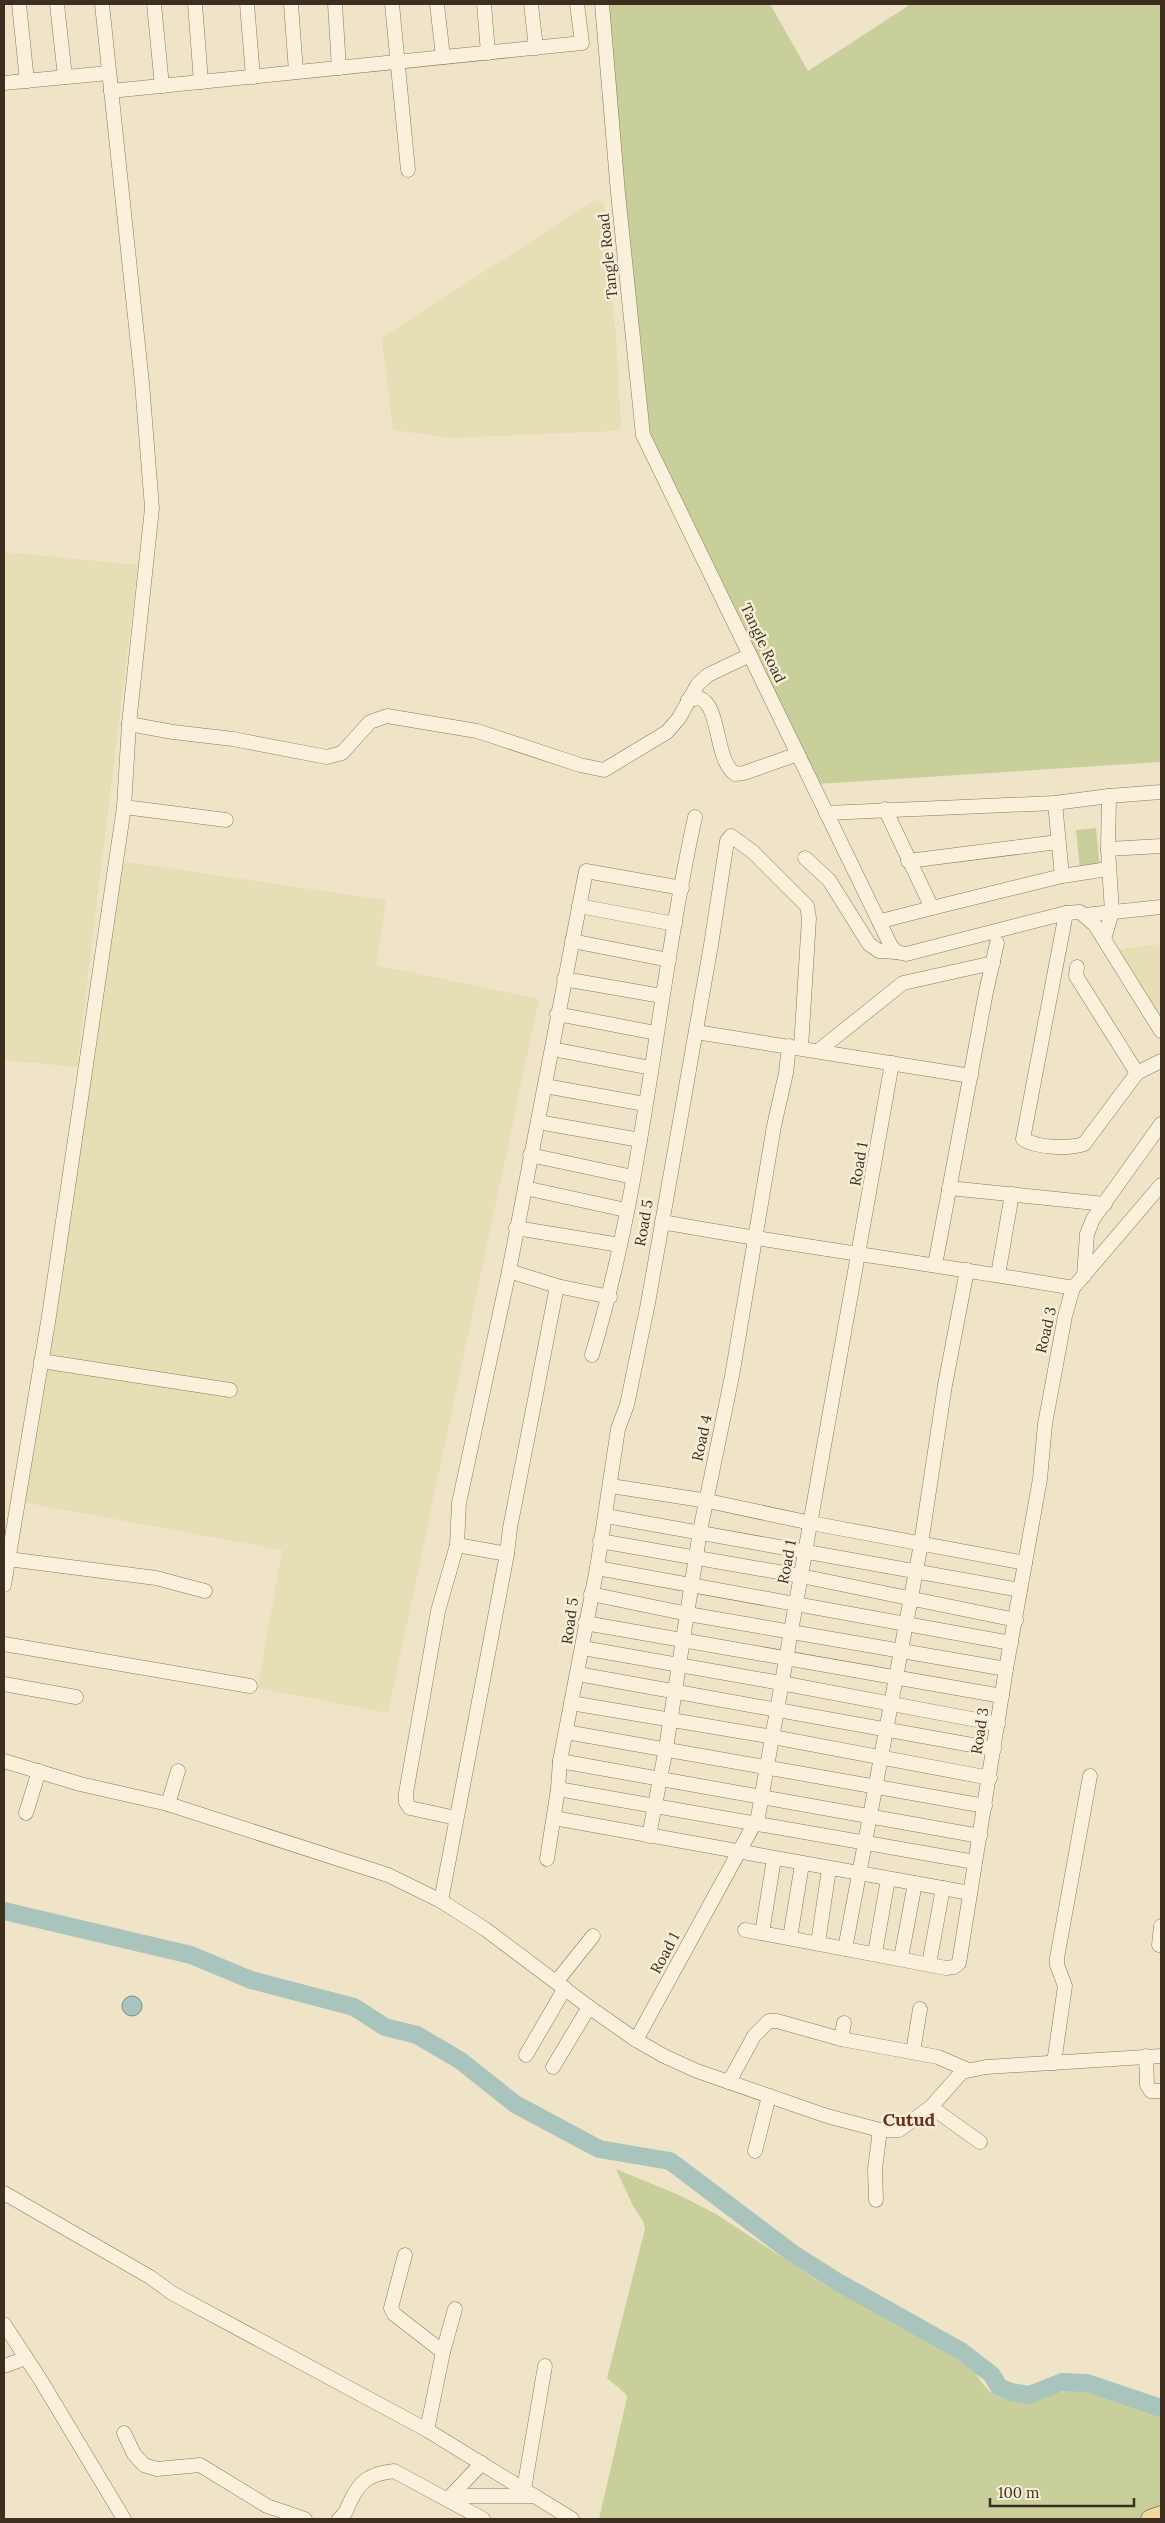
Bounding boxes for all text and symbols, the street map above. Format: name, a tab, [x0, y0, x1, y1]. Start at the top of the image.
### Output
street label: Tangle Road	[594, 212, 621, 300]
street label: Tangle Road	[737, 600, 790, 686]
street label: Road 1	[845, 1140, 872, 1187]
street label: Road 5	[630, 1198, 657, 1248]
street label: Road 3	[1031, 1305, 1060, 1355]
street label: Road 4	[687, 1413, 716, 1463]
street label: Road 1	[773, 1538, 800, 1585]
street label: Road 5	[557, 1596, 582, 1645]
street label: Road 3	[966, 1706, 993, 1756]
street label: Road 1	[646, 1929, 683, 1977]
district label: Cutud	[883, 2108, 936, 2131]
scale bar	[990, 2476, 1134, 2508]
text: 100 m	[998, 2483, 1039, 2502]

